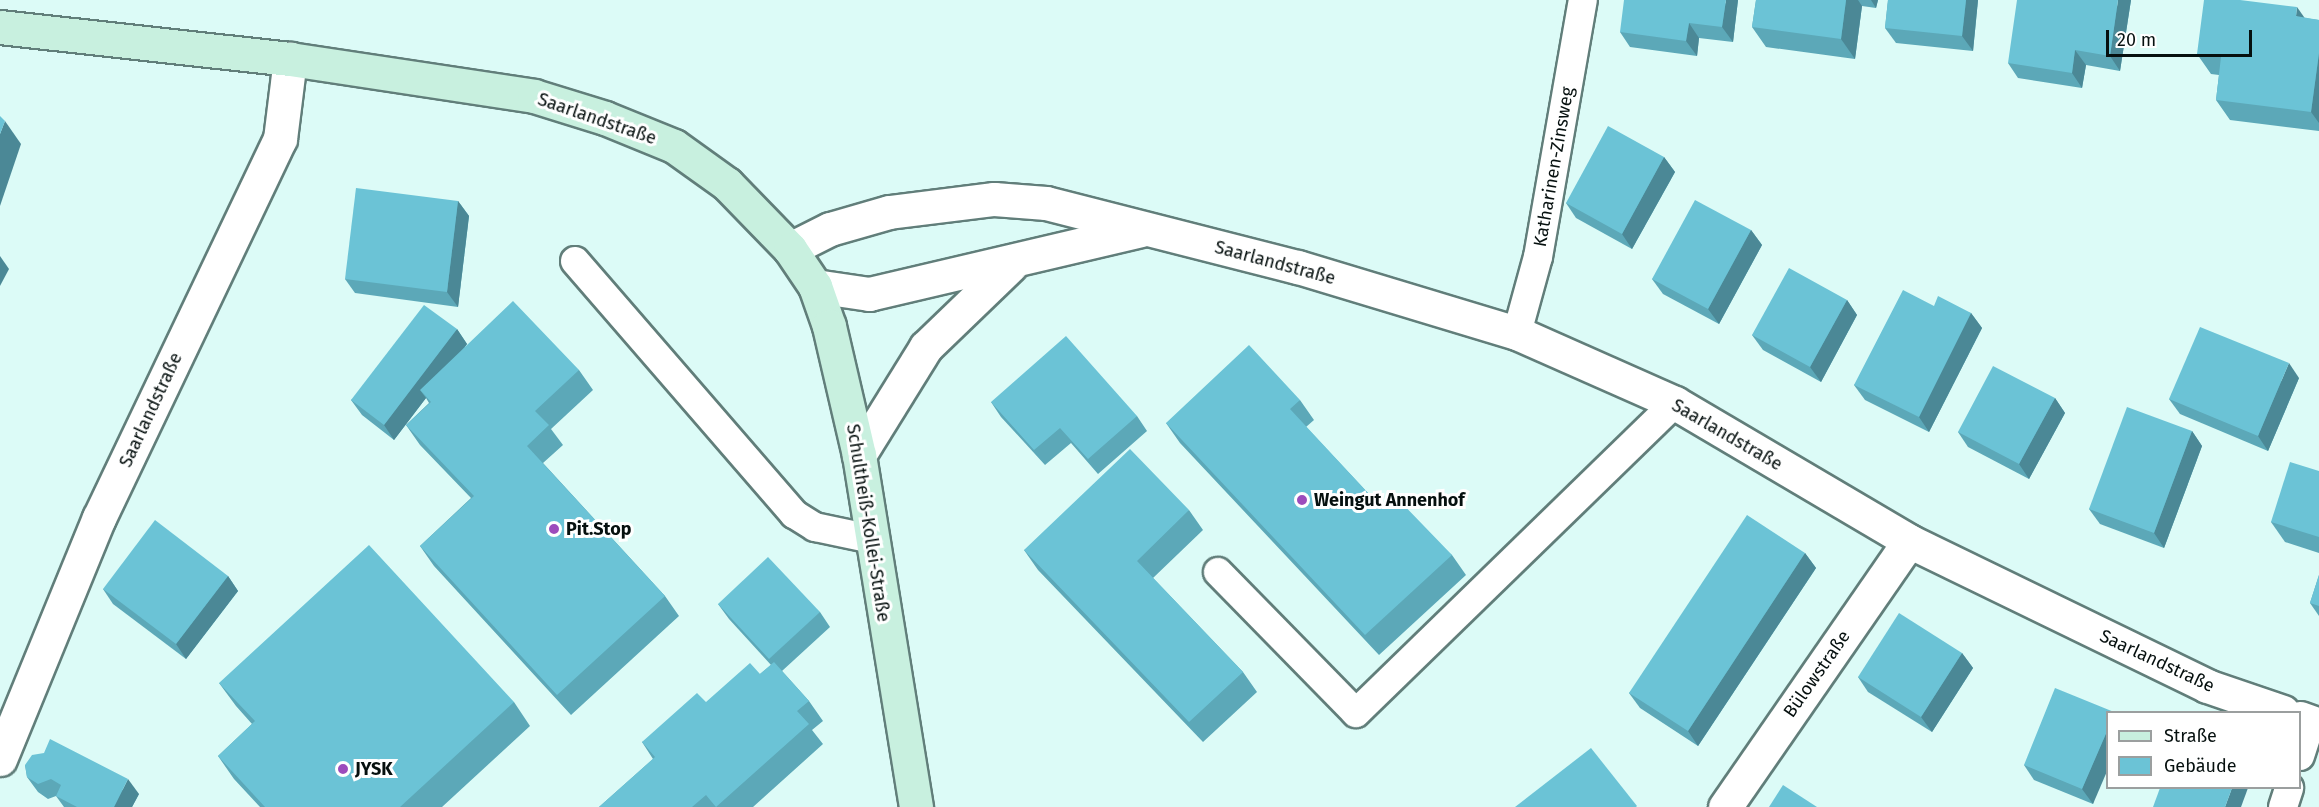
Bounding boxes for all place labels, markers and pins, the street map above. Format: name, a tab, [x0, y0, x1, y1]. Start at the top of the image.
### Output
place label: Weingut Annenhof	[1314, 489, 1465, 511]
marker: Weingut Annenhof	[1295, 493, 1309, 507]
place label: Pit.Stop	[566, 518, 631, 540]
marker: Pit.Stop	[547, 522, 561, 536]
place label: JYSK	[355, 758, 393, 780]
marker: JYSK	[336, 762, 350, 776]

